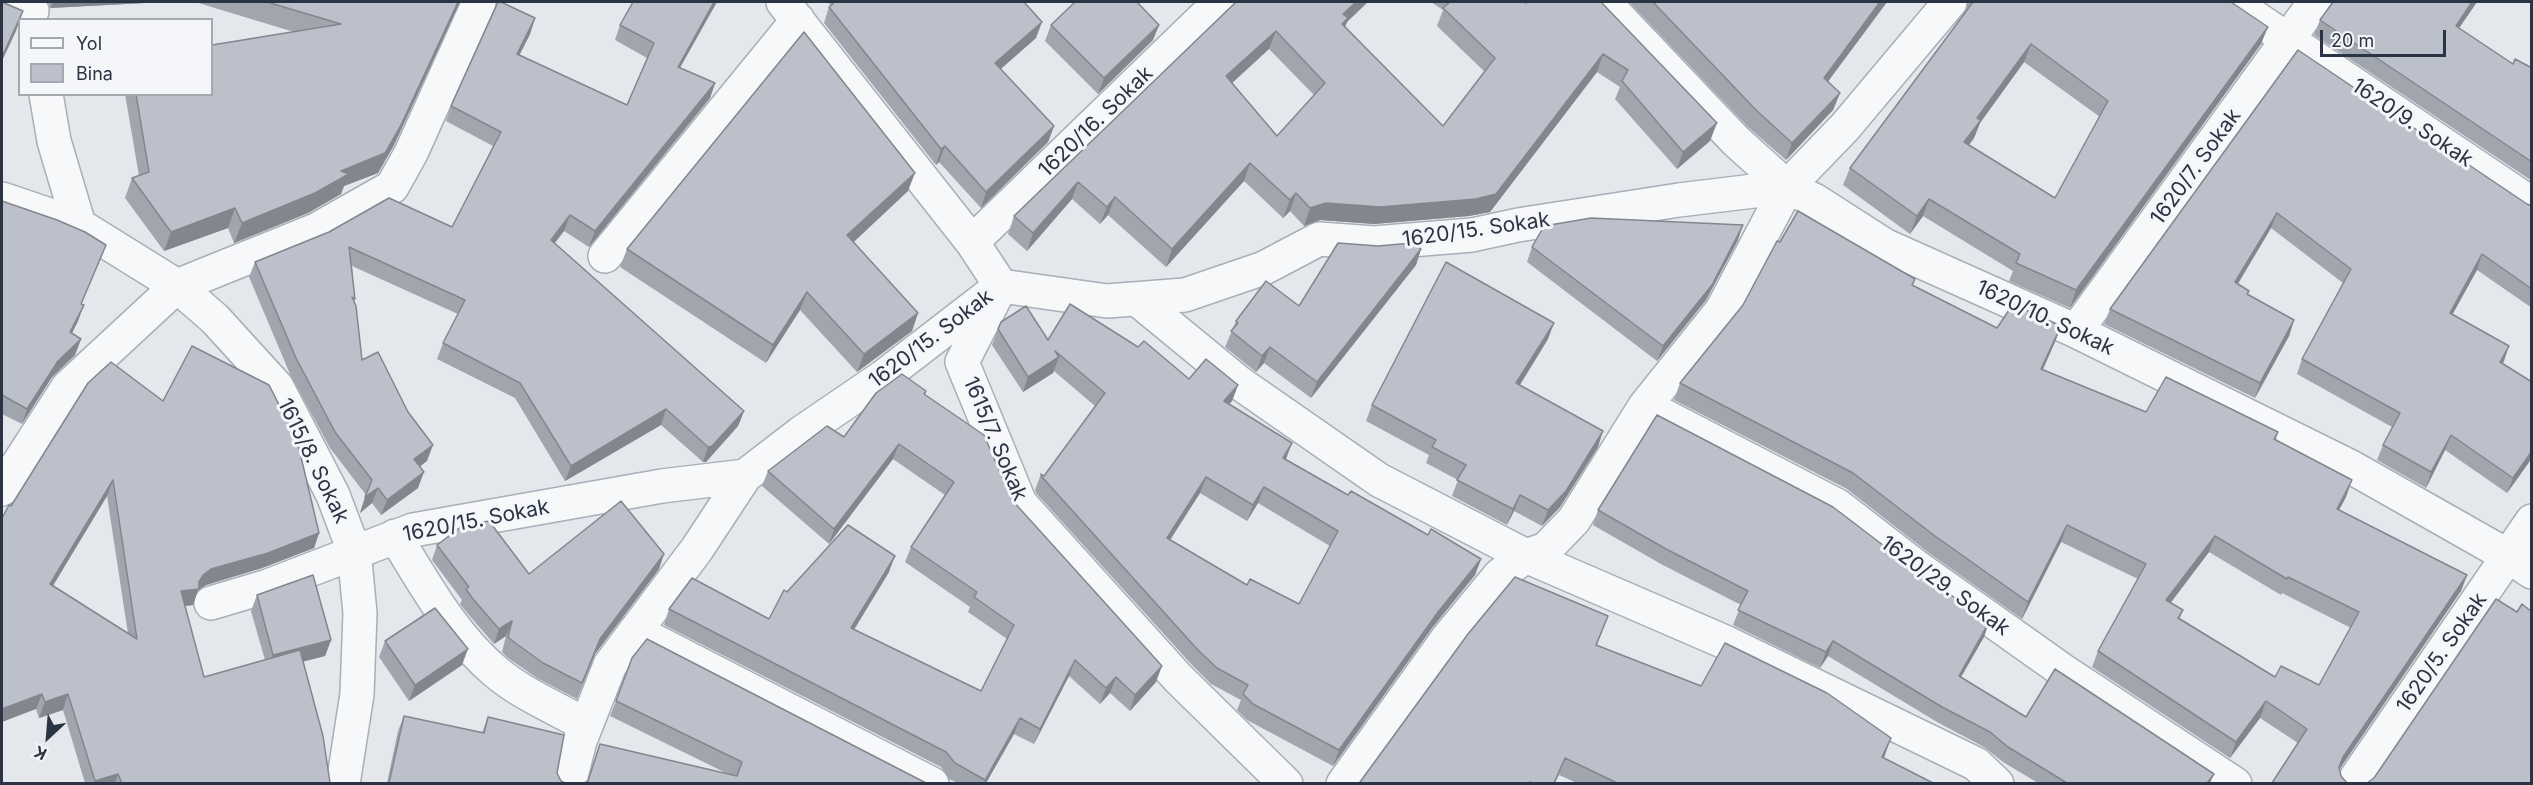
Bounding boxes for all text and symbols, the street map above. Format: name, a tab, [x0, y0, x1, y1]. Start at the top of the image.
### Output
legend	[18, 18, 213, 96]
scale bar	[2323, 18, 2449, 56]
text: 20 m	[2331, 30, 2374, 51]
text: Yol	[76, 33, 102, 54]
street label: 1620/16. Sokak	[1034, 61, 1158, 183]
text: Bina	[76, 63, 113, 84]
street label: 1620/9. Sokak	[2347, 73, 2477, 173]
street label: 1620/7. Sokak	[2145, 104, 2247, 230]
street label: 1620/15. Sokak	[1401, 207, 1551, 253]
street label: 1620/10. Sokak	[1972, 275, 2118, 361]
street label: 1620/15. Sokak	[864, 284, 998, 394]
street label: 1615/7. Sokak	[958, 373, 1032, 505]
street label: 1615/8. Sokak	[272, 394, 354, 528]
street label: 1620/15. Sokak	[401, 494, 551, 548]
street label: 1620/29. Sokak	[1876, 531, 2014, 641]
street label: 1620/5. Sokak	[2391, 588, 2493, 718]
north arrow	[18, 707, 78, 767]
text: K	[31, 742, 50, 765]

